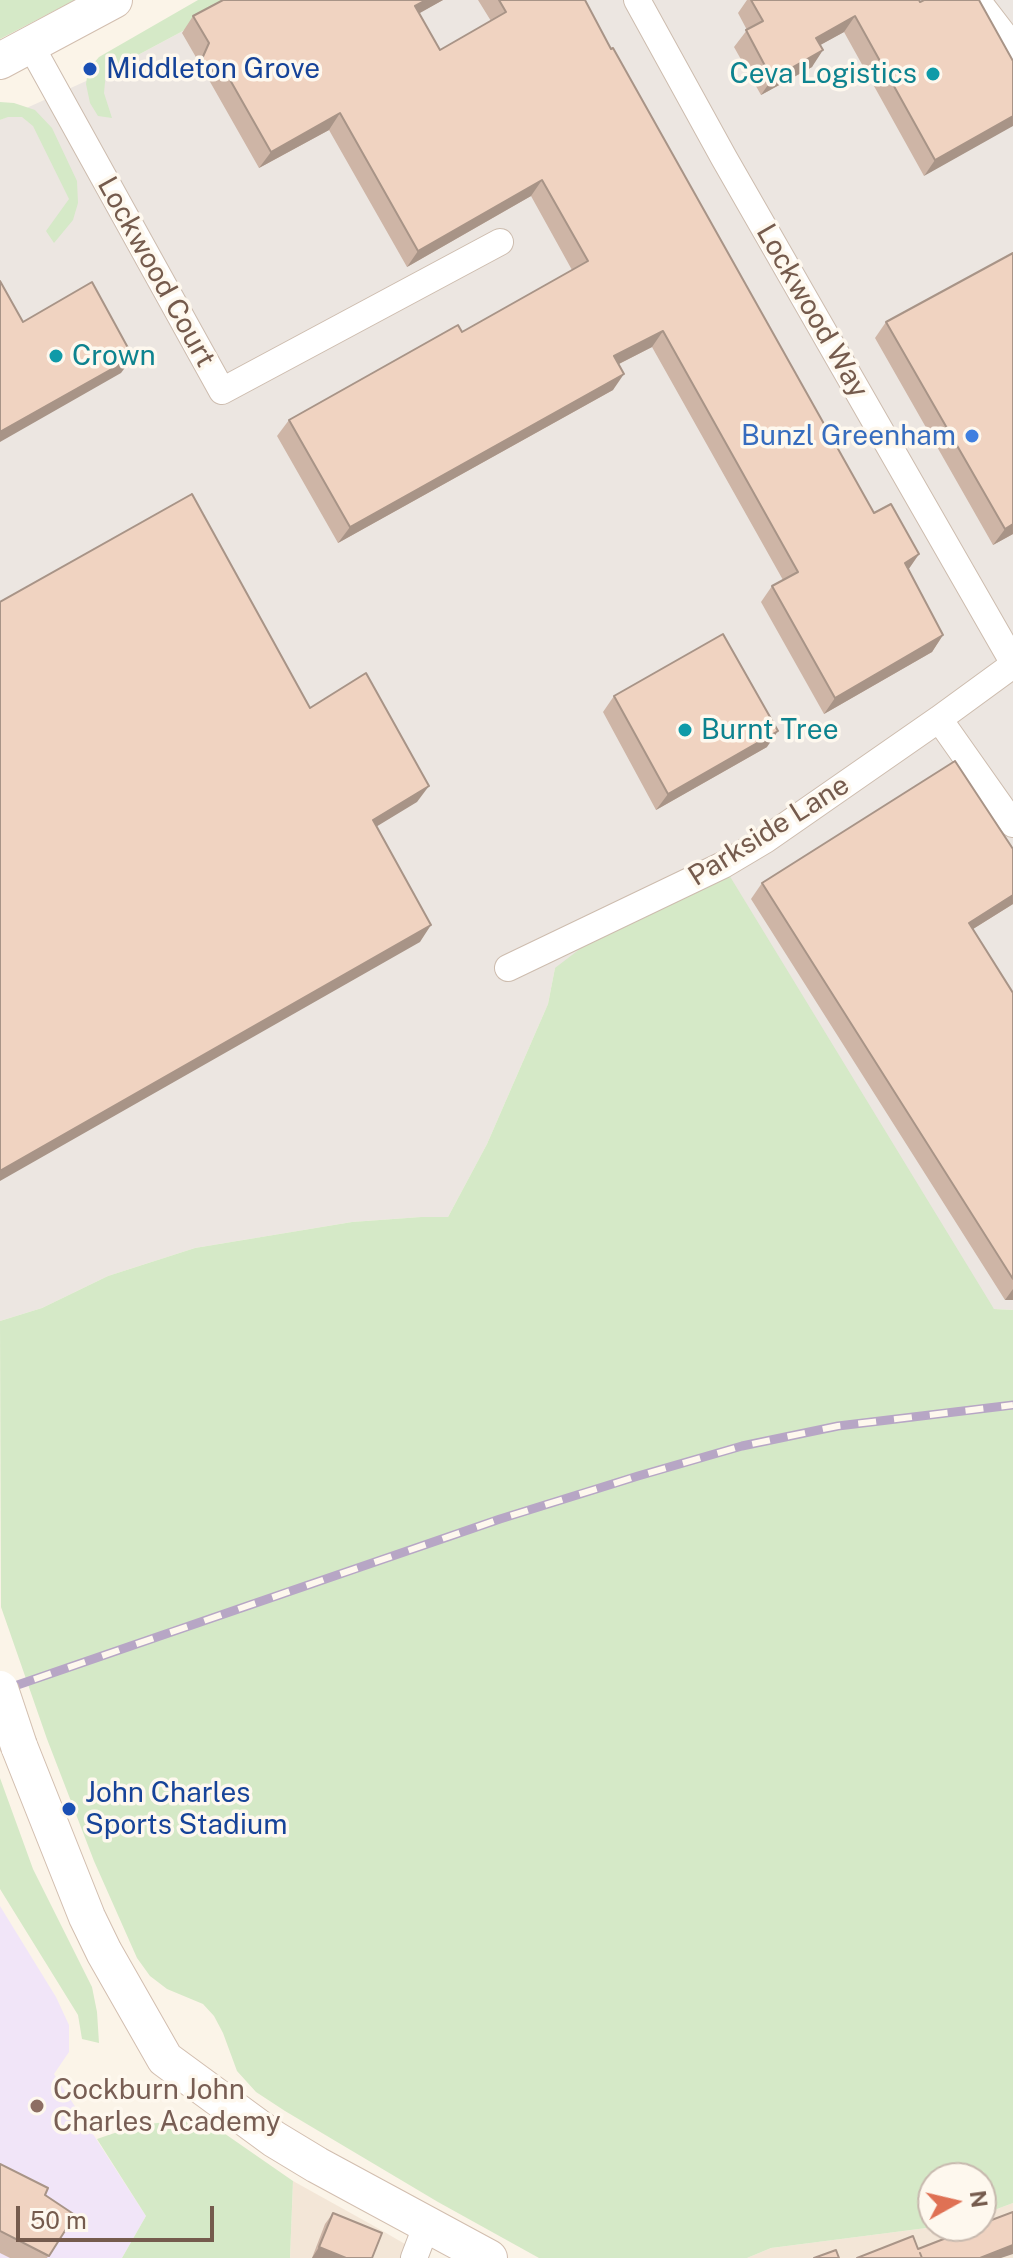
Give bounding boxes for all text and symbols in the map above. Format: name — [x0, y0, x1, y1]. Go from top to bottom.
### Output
place label: Middleton Grove — [106, 52, 320, 86]
place label: Ceva Logistics — [729, 57, 917, 91]
marker: Middleton Grove — [81, 60, 99, 78]
marker: Ceva Logistics — [924, 65, 942, 83]
street label: Lockwood Court — [90, 171, 222, 373]
street label: Lockwood Way — [749, 218, 875, 404]
place label: Crown — [72, 339, 156, 373]
marker: Crown — [47, 347, 65, 365]
place label: Bunzl Greenham — [741, 419, 956, 453]
marker: Bunzl Greenham — [963, 427, 981, 445]
place label: Burnt Tree — [701, 713, 839, 747]
marker: Burnt Tree — [676, 721, 694, 739]
street label: Parkside Lane — [682, 768, 856, 894]
place label: John Charles Sports Stadium — [85, 1776, 288, 1842]
marker: John Charles Sports Stadium — [60, 1800, 78, 1818]
place label: Cockburn John Charles Academy — [53, 2073, 281, 2139]
marker: Cockburn John Charles Academy — [28, 2097, 46, 2115]
north arrow — [917, 2162, 997, 2242]
text: N — [965, 2189, 993, 2209]
scale bar — [20, 2190, 218, 2240]
text: 50 m — [30, 2206, 87, 2234]

